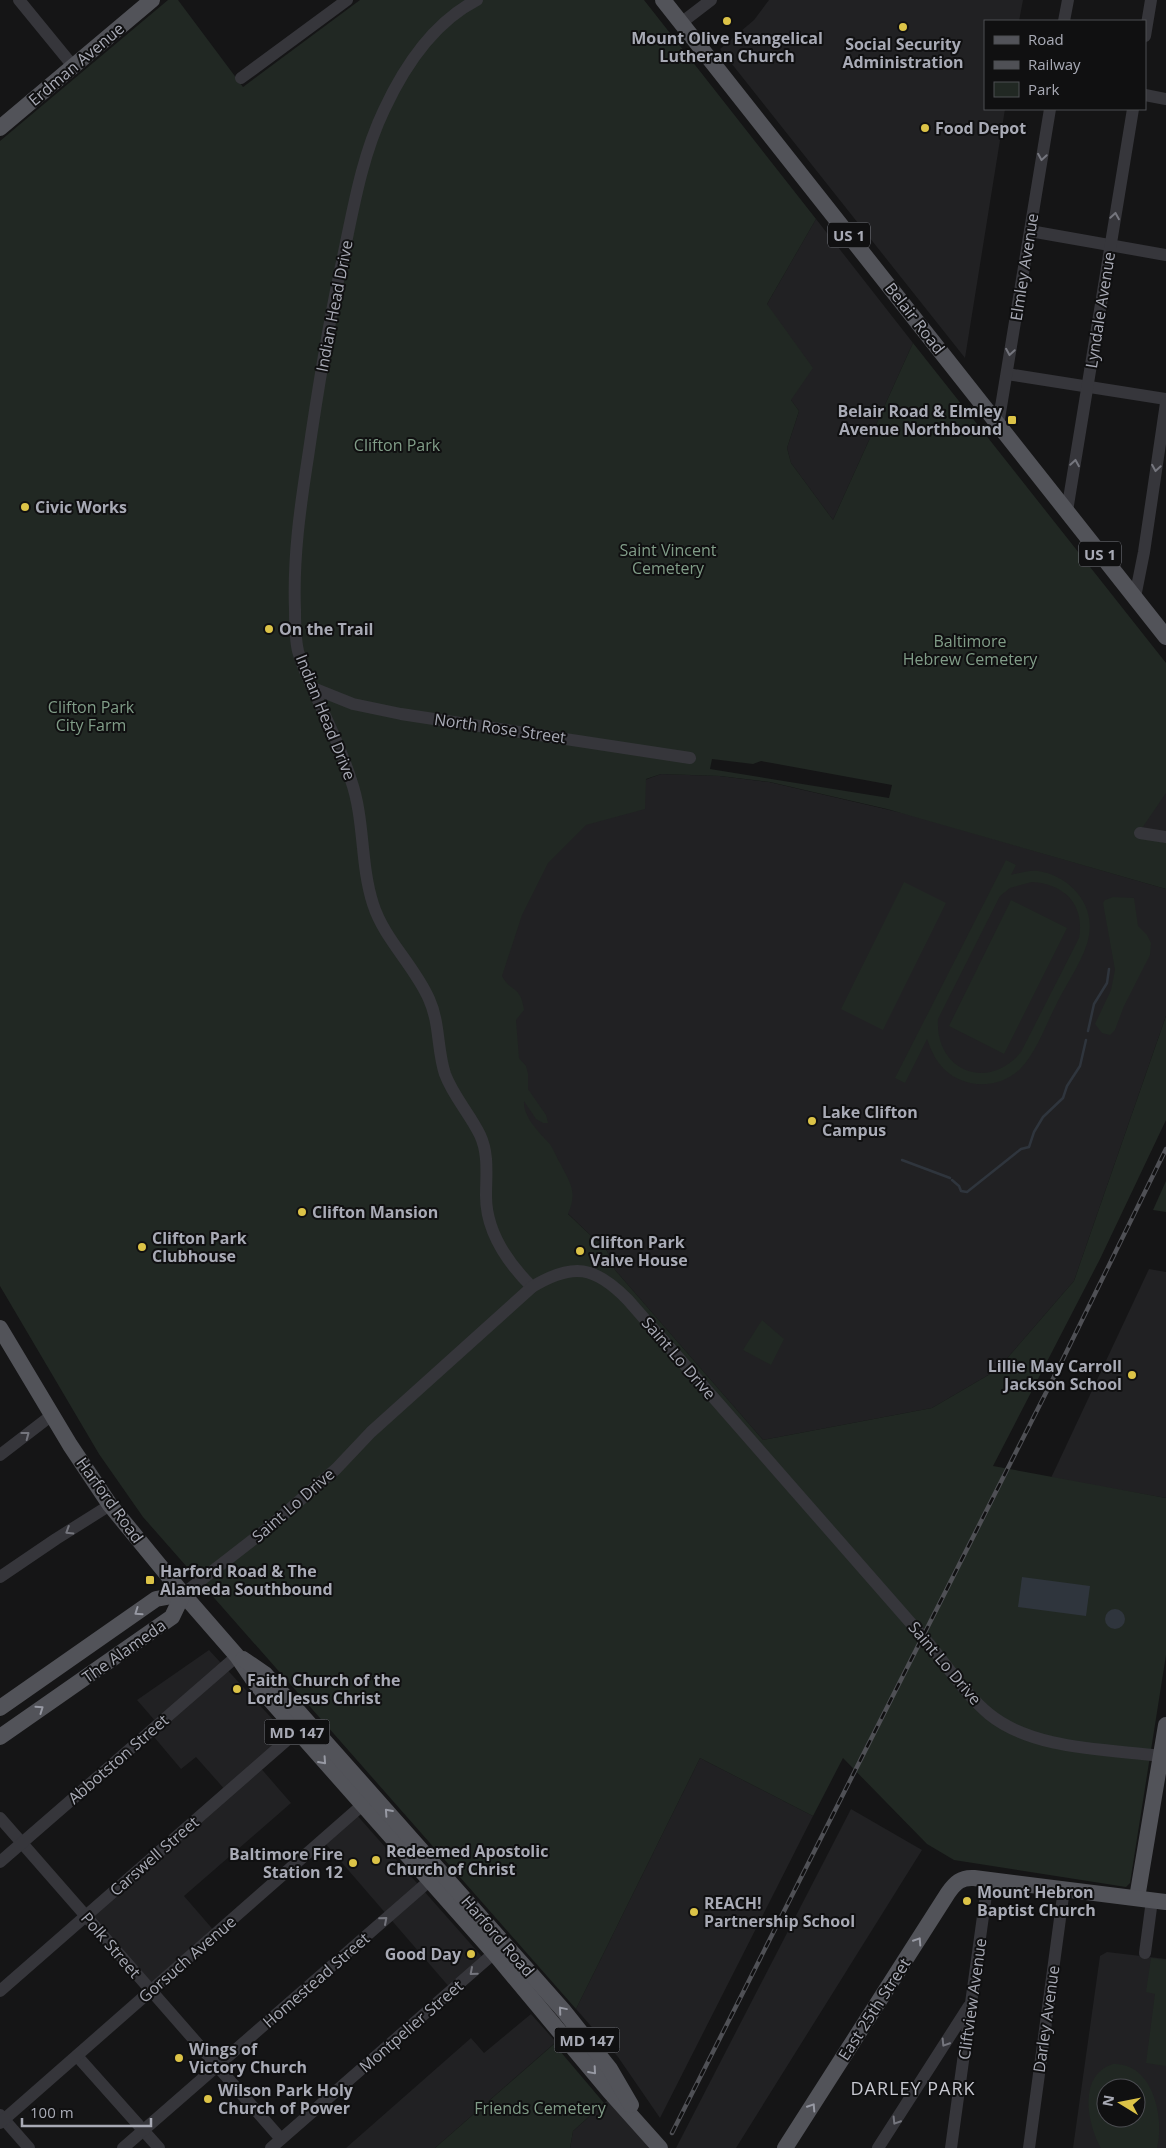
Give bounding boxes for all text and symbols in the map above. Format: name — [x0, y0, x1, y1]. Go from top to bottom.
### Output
marker: Mount Olive Evangelical Lutheran Church — [721, 15, 733, 27]
street label: Erdman Avenue — [24, 17, 129, 111]
legend — [984, 20, 1146, 110]
marker: Social Security Administration — [897, 21, 909, 33]
place label: Mount Olive Evangelical Lutheran Church — [631, 27, 823, 67]
text: Road — [1028, 29, 1064, 49]
place label: Social Security Administration — [842, 33, 964, 73]
text: Railway — [1028, 54, 1081, 74]
text: Park — [1028, 79, 1059, 99]
place label: Food Depot — [935, 117, 1026, 139]
marker: Food Depot — [919, 122, 931, 134]
one-way arrow — [1038, 152, 1048, 161]
street label: Elmley Avenue — [1005, 212, 1043, 322]
one-way arrow — [1110, 212, 1120, 221]
road number: US 1 — [828, 222, 870, 248]
street label: Indian Head Drive — [310, 238, 358, 374]
street label: Lyndale Avenue — [1080, 250, 1120, 370]
street label: Belair Road — [880, 278, 950, 358]
one-way arrow — [1006, 347, 1016, 356]
place label: Belair Road & Elmley Avenue Northbound — [837, 400, 1003, 440]
marker: Belair Road & Elmley Avenue Northbound — [1006, 414, 1018, 426]
park label: Clifton Park — [354, 434, 441, 456]
one-way arrow — [1069, 459, 1080, 467]
one-way arrow — [1151, 464, 1161, 473]
place label: Civic Works — [35, 496, 127, 518]
marker: Civic Works — [19, 501, 31, 513]
park label: Saint Vincent Cemetery — [620, 539, 717, 579]
road number: US 1 — [1079, 542, 1121, 566]
place label: On the Trail — [279, 618, 373, 640]
marker: On the Trail — [263, 623, 275, 635]
park label: Baltimore Hebrew Cemetery — [903, 630, 1038, 670]
street label: Indian Head Drive — [291, 651, 361, 783]
park label: Clifton Park City Farm — [48, 696, 135, 736]
street label: North Rose Street — [433, 708, 568, 748]
place label: Lake Clifton Campus — [822, 1101, 918, 1141]
marker: Lake Clifton Campus — [806, 1115, 818, 1127]
place label: Clifton Mansion — [312, 1201, 438, 1223]
marker: Clifton Mansion — [296, 1206, 308, 1218]
place label: Clifton Park Clubhouse — [152, 1227, 247, 1267]
place label: Clifton Park Valve House — [590, 1231, 688, 1271]
marker: Clifton Park Clubhouse — [136, 1241, 148, 1253]
marker: Clifton Park Valve House — [574, 1245, 586, 1257]
street label: Saint Lo Drive — [637, 1312, 721, 1404]
place label: Lillie May Carroll Jackson School — [988, 1355, 1122, 1395]
marker: Lillie May Carroll Jackson School — [1126, 1369, 1138, 1381]
one-way arrow — [20, 1432, 30, 1441]
street label: Harford Road — [71, 1453, 149, 1547]
street label: Saint Lo Drive — [247, 1463, 339, 1547]
one-way arrow — [65, 1524, 74, 1534]
place label: Harford Road & The Alameda Southbound — [160, 1560, 333, 1600]
marker: Harford Road & The Alameda Southbound — [144, 1574, 156, 1586]
one-way arrow — [134, 1606, 144, 1615]
street label: The Alameda — [78, 1614, 170, 1688]
street label: Saint Lo Drive — [904, 1617, 986, 1709]
place label: Faith Church of the Lord Jesus Christ — [247, 1669, 401, 1709]
marker: Faith Church of the Lord Jesus Christ — [231, 1683, 243, 1695]
one-way arrow — [34, 1706, 44, 1715]
street label: Abbotston Street — [63, 1709, 173, 1809]
road number: MD 147 — [264, 1720, 330, 1744]
one-way arrow — [317, 1755, 326, 1764]
one-way arrow — [385, 1808, 394, 1817]
street label: Carswell Street — [105, 1811, 203, 1901]
place label: Redeemed Apostolic Church of Christ — [386, 1840, 548, 1880]
place label: Baltimore Fire Station 12 — [229, 1843, 343, 1883]
marker: Redeemed Apostolic Church of Christ — [370, 1854, 382, 1866]
marker: Baltimore Fire Station 12 — [347, 1857, 359, 1869]
place label: Mount Hebron Baptist Church — [977, 1881, 1096, 1921]
street label: Harford Road — [457, 1891, 539, 1981]
place label: REACH! Partnership School — [704, 1892, 855, 1932]
marker: Mount Hebron Baptist Church — [961, 1895, 973, 1907]
marker: REACH! Partnership School — [688, 1906, 700, 1918]
street label: Polk Street — [76, 1907, 146, 1983]
street label: Gorsuch Avenue — [134, 1910, 240, 2008]
one-way arrow — [378, 1917, 387, 1926]
street label: Homestead Street — [258, 1927, 374, 2033]
one-way arrow — [912, 1937, 921, 1946]
street label: Cliftview Avenue — [953, 1937, 991, 2061]
place label: Good Day — [385, 1943, 462, 1965]
marker: Good Day — [465, 1948, 477, 1960]
street label: East 25th Street — [833, 1953, 915, 2064]
street label: Darley Avenue — [1028, 1964, 1064, 2074]
one-way arrow — [469, 1966, 478, 1975]
street label: Montpelier Street — [354, 1975, 468, 2077]
one-way arrow — [560, 2007, 568, 2016]
road number: MD 147 — [554, 2028, 620, 2052]
place label: Wings of Victory Church — [189, 2038, 307, 2078]
one-way arrow — [942, 2038, 952, 2047]
marker: Wings of Victory Church — [173, 2052, 185, 2064]
one-way arrow — [587, 2066, 596, 2075]
district label: DARLEY PARK — [850, 2076, 976, 2100]
north arrow — [1096, 2078, 1146, 2128]
place label: Wilson Park Holy Church of Power — [218, 2079, 354, 2119]
marker: Wilson Park Holy Church of Power — [202, 2093, 214, 2105]
text: N — [1097, 2093, 1118, 2108]
scale bar — [22, 2096, 151, 2128]
park label: Friends Cemetery — [474, 2097, 607, 2119]
text: 100 m — [30, 2102, 74, 2122]
one-way arrow — [805, 2103, 815, 2112]
one-way arrow — [892, 2115, 902, 2124]

